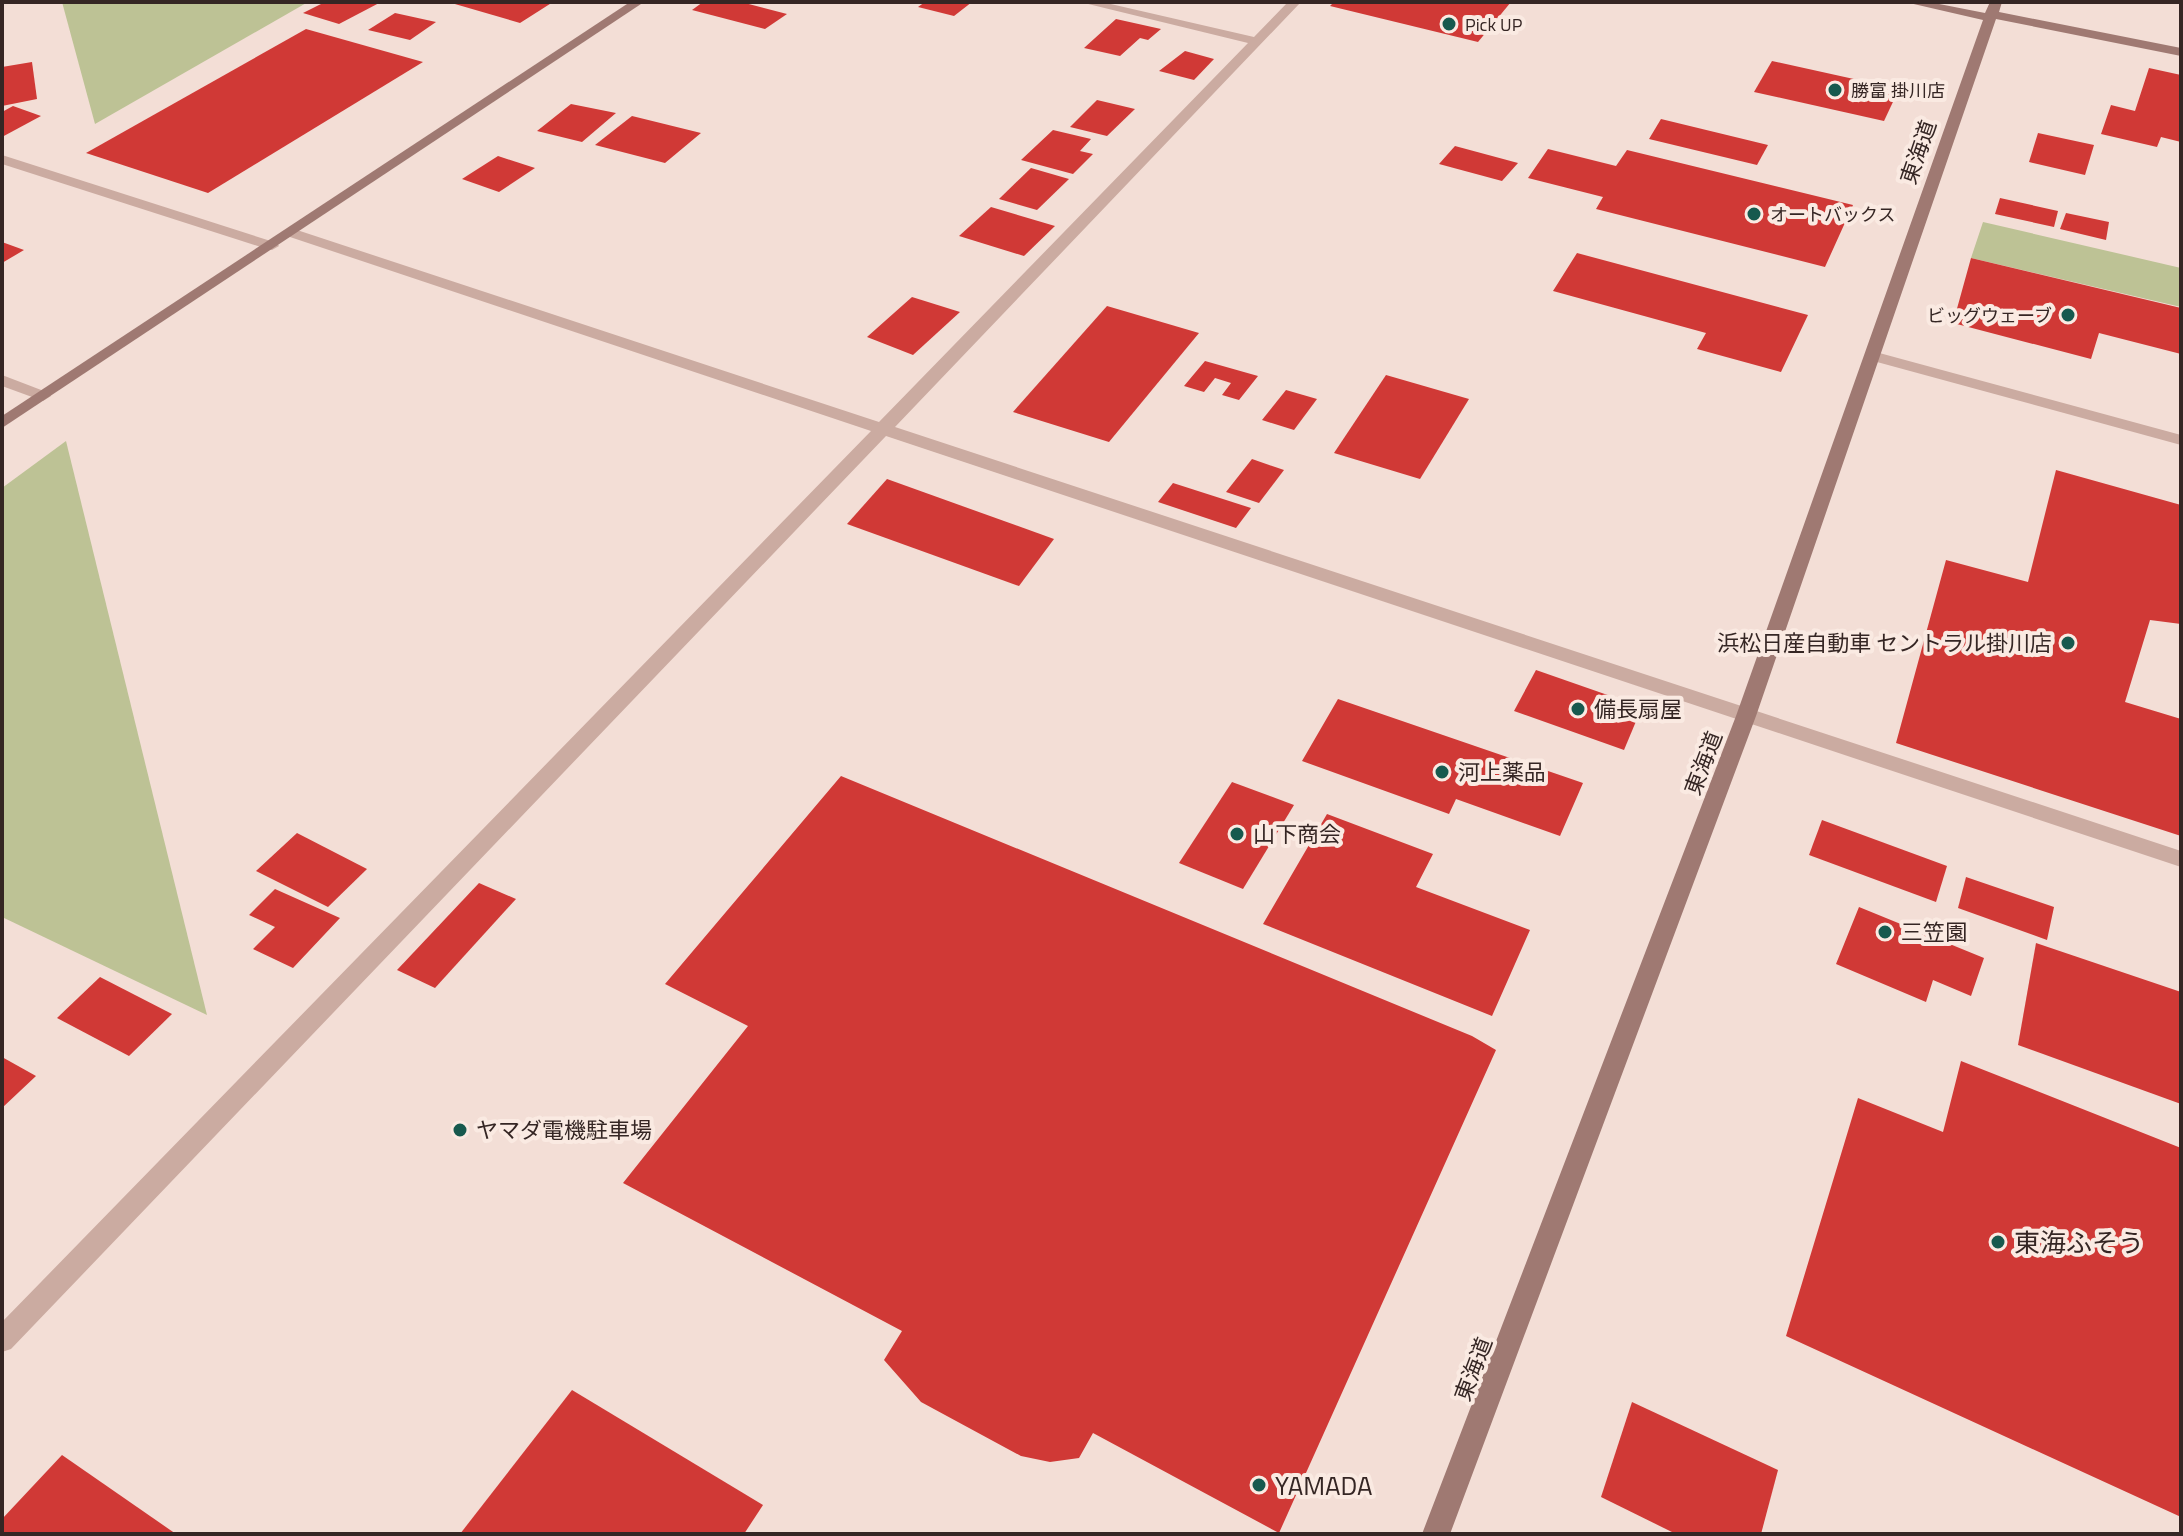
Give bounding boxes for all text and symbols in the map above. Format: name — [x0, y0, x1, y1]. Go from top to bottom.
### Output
place label: Pick UP — [1465, 11, 1523, 38]
marker: Pick UP — [1440, 15, 1458, 33]
place label: 勝富 掛川店 — [1851, 77, 1945, 104]
marker: 勝富 掛川店 — [1826, 81, 1844, 99]
street label: 東海道 — [1891, 115, 1945, 189]
place label: オートバックス — [1770, 201, 1895, 228]
marker: オートバックス — [1745, 205, 1763, 223]
place label: ビッグウェーブ — [1927, 302, 2052, 329]
marker: ビッグウェーブ — [2059, 306, 2077, 324]
place label: 浜松日産自動車 セントラル掛川店 — [1717, 626, 2052, 660]
marker: 浜松日産自動車 セントラル掛川店 — [2059, 634, 2077, 652]
place label: 備長扇屋 — [1594, 692, 1682, 726]
marker: 備長扇屋 — [1569, 700, 1587, 718]
street label: 東海道 — [1675, 726, 1731, 800]
place label: 河上薬品 — [1458, 755, 1546, 789]
marker: 河上薬品 — [1433, 763, 1451, 781]
place label: 山下商会 — [1253, 817, 1341, 851]
marker: 山下商会 — [1228, 825, 1246, 843]
place label: 三笠園 — [1901, 915, 1967, 949]
marker: 三笠園 — [1876, 923, 1894, 941]
place label: ヤマダ電機駐車場 — [476, 1113, 652, 1147]
marker: ヤマダ電機駐車場 — [451, 1121, 469, 1139]
place label: 東海ふそう — [2014, 1223, 2144, 1262]
marker: 東海ふそう — [1989, 1233, 2007, 1251]
street label: 東海道 — [1445, 1332, 1501, 1406]
place label: YAMADA — [1275, 1466, 1372, 1505]
marker: YAMADA — [1250, 1476, 1268, 1494]

